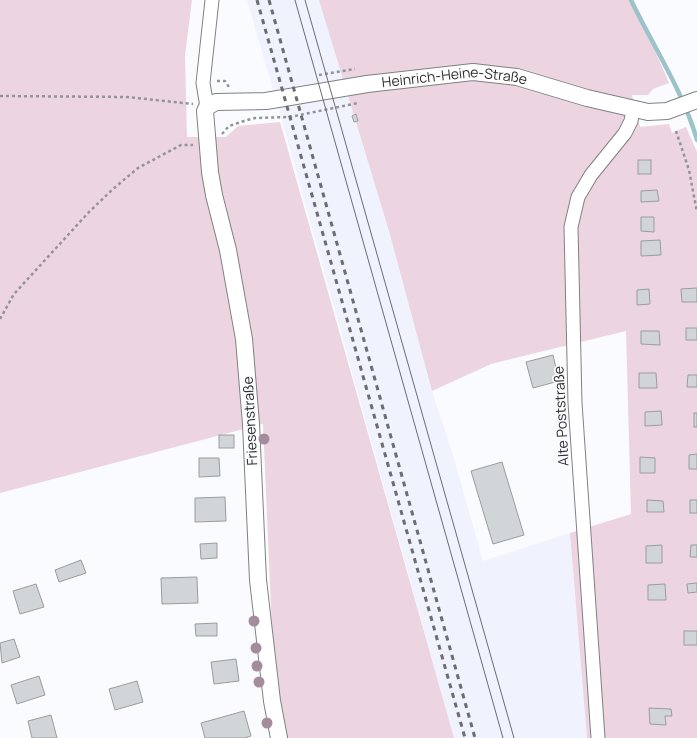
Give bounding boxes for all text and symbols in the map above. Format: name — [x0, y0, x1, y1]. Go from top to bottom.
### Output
street label: Heinrich-Heine-Straße — [381, 62, 530, 91]
street label: Alte Poststraße — [548, 366, 573, 467]
street label: Friesenstraße — [238, 376, 261, 466]

